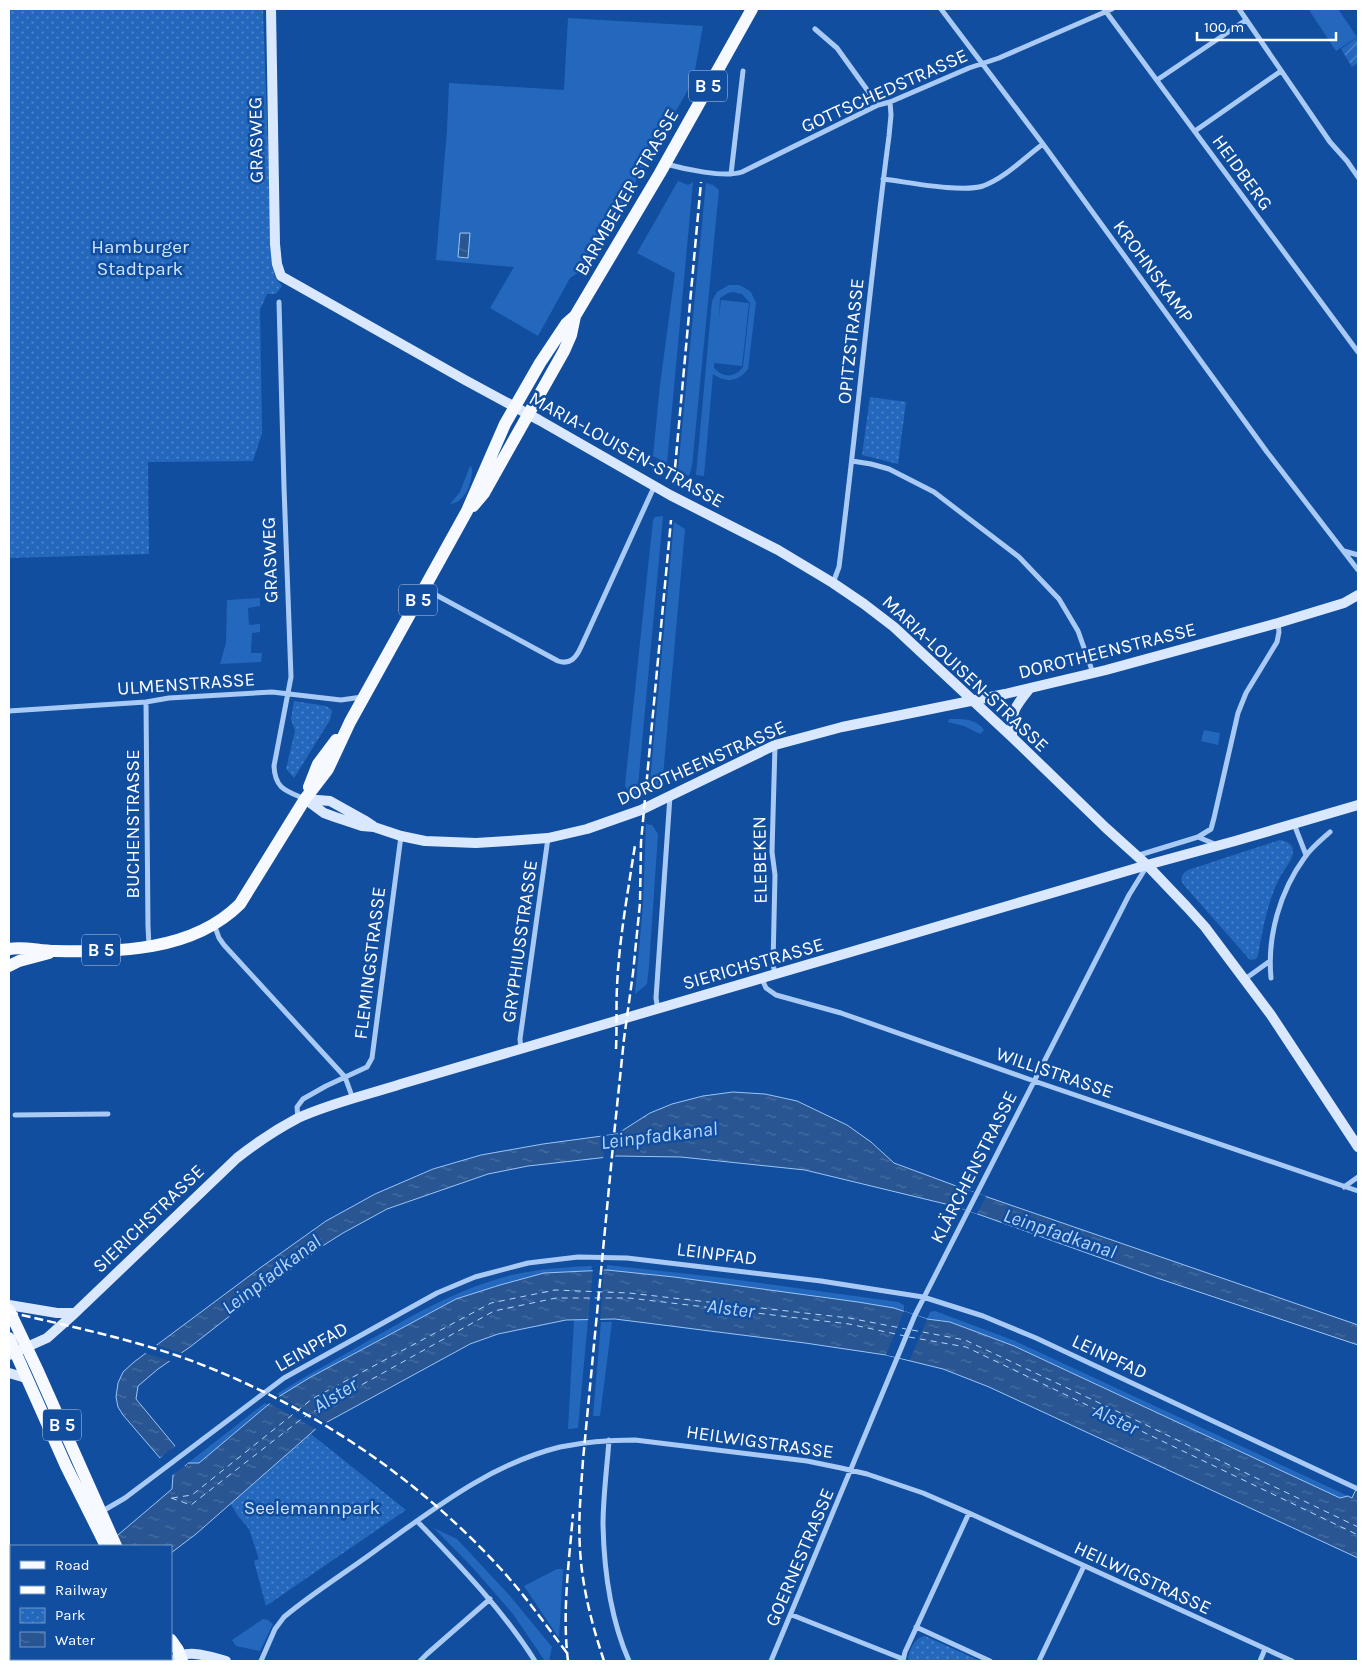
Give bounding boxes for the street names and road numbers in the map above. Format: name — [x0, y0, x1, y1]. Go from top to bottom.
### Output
street label: GOTTSCHEDSTRASSE — [798, 44, 971, 138]
road number: B 5 — [689, 70, 727, 102]
street label: GRASWEG — [244, 97, 268, 183]
street label: BARMBEKER STRASSE — [570, 105, 684, 280]
street label: HEIDBERG — [1208, 131, 1277, 214]
street label: KROHNSKAMP — [1109, 216, 1198, 327]
street label: OPITZSTRASSE — [833, 277, 869, 405]
street label: MARIA-LOUISEN-STRASSE — [525, 387, 728, 513]
street label: GRASWEG — [258, 517, 282, 603]
road number: B 5 — [399, 584, 437, 616]
street label: MARIA-LOUISEN-STRASSE — [878, 591, 1053, 757]
street label: DOROTHEENSTRASSE — [1016, 618, 1198, 684]
street label: ULMENSTRASSE — [116, 668, 256, 700]
street label: DOROTHEENSTRASSE — [614, 716, 789, 810]
street label: BUCHENSTRASSE — [122, 749, 144, 899]
street label: ELEBEKEN — [748, 816, 772, 904]
street label: GRYPHIUSSTRASSE — [498, 858, 542, 1024]
street label: FLEMINGSTRASSE — [350, 886, 390, 1041]
street label: SIERICHSTRASSE — [680, 933, 826, 995]
road number: B 5 — [82, 934, 120, 966]
street label: WILLISTRASSE — [993, 1043, 1116, 1103]
street label: KLÄRCHENSTRASSE — [926, 1088, 1022, 1247]
street label: SIERICHSTRASSE — [89, 1160, 209, 1277]
street label: LEINPFAD — [675, 1238, 758, 1270]
street label: LEINPFAD — [271, 1317, 352, 1377]
street label: LEINPFAD — [1068, 1330, 1151, 1384]
road number: B 5 — [43, 1410, 81, 1440]
street label: HEILWIGSTRASSE — [685, 1421, 835, 1463]
street label: GOERNESTRASSE — [761, 1485, 839, 1630]
street label: HEILWIGSTRASSE — [1071, 1537, 1215, 1619]

